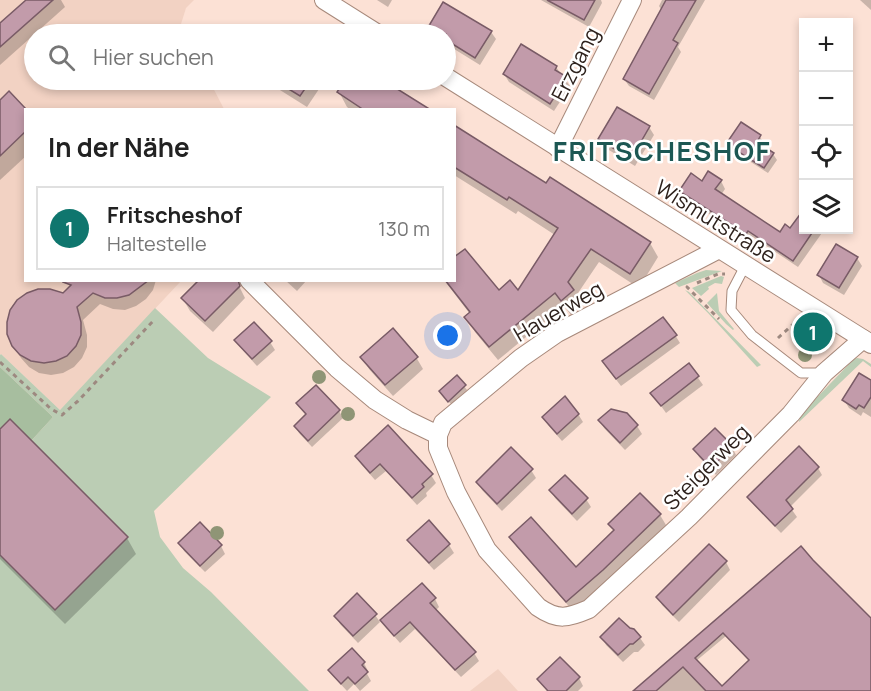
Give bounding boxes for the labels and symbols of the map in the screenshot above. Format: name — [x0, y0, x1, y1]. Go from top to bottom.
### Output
street label: Erzgang — [544, 22, 606, 106]
district label: FRITSCHESHOF — [553, 132, 771, 169]
street label: Wismutstraße — [651, 173, 781, 269]
street label: Hauerweg — [508, 274, 608, 348]
pin: 1 — [794, 310, 832, 354]
your location — [433, 321, 462, 350]
street label: Steigerweg — [657, 418, 755, 516]

